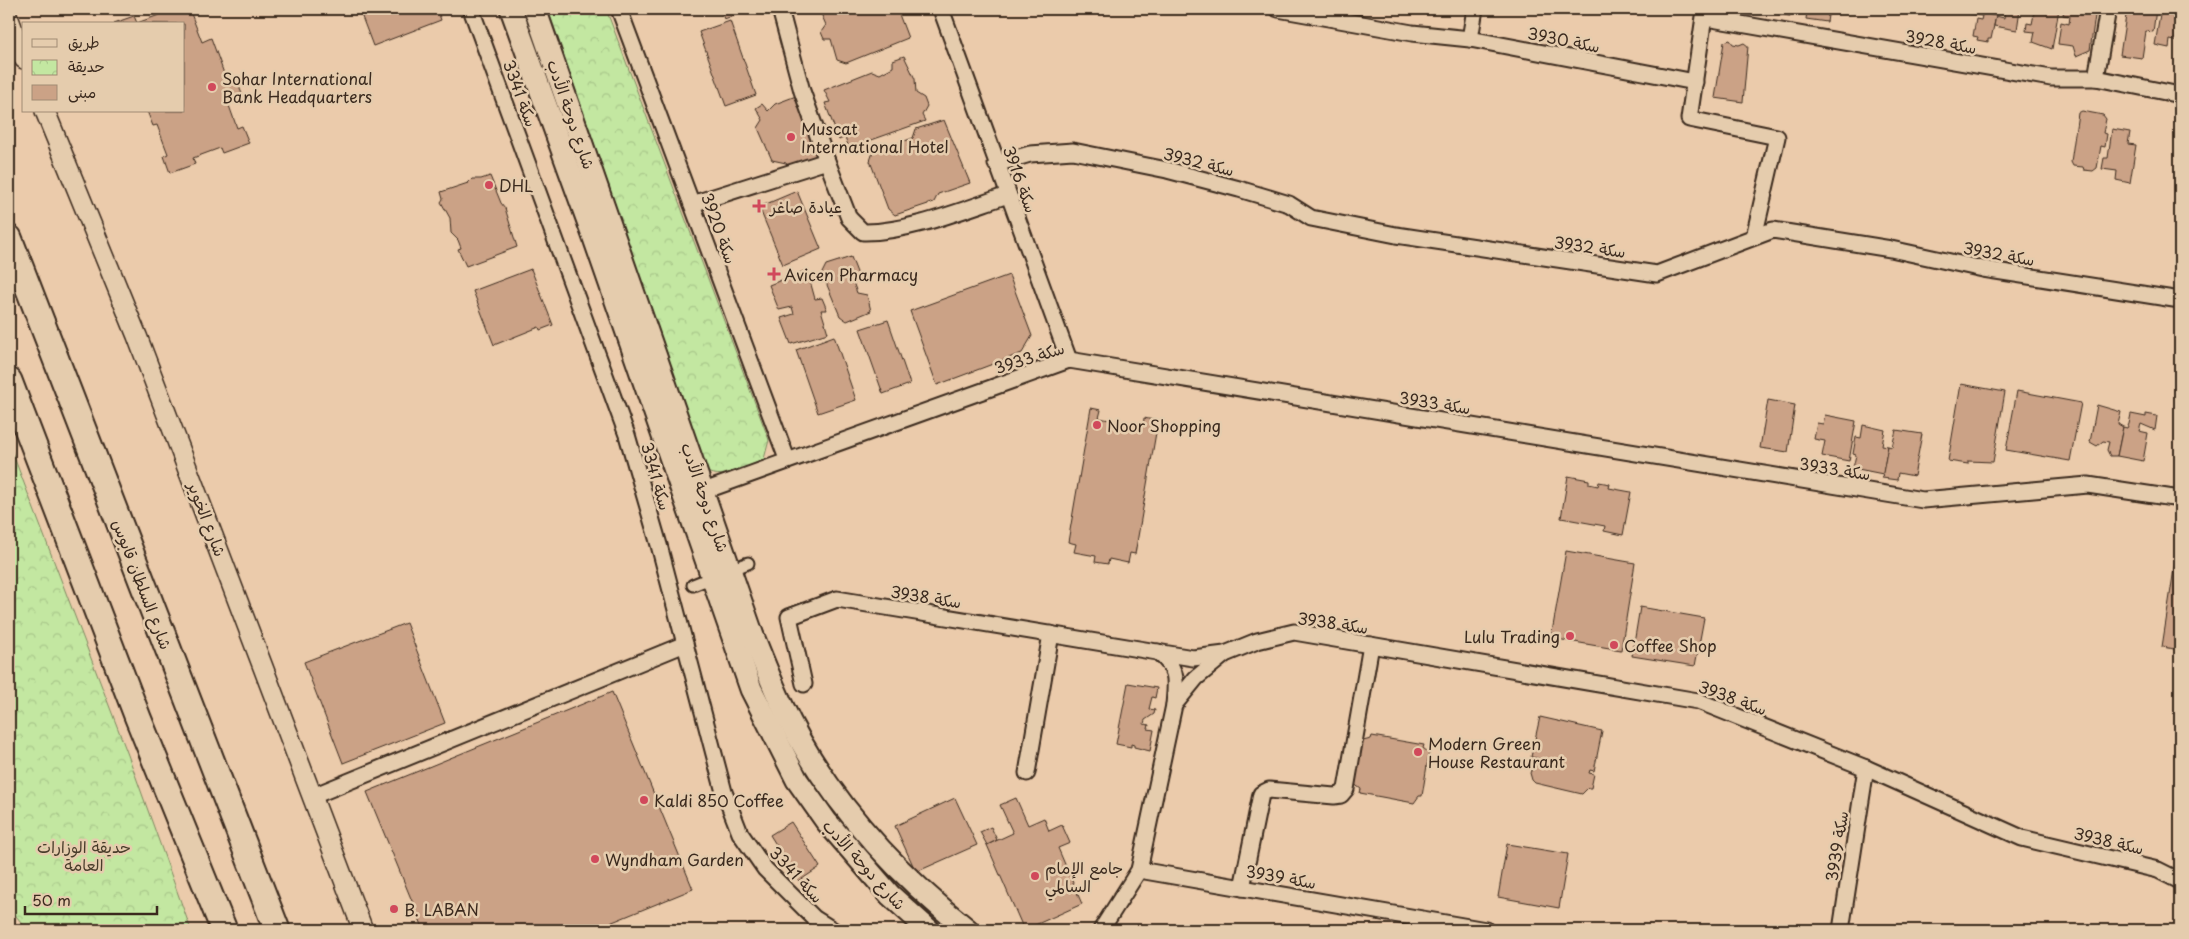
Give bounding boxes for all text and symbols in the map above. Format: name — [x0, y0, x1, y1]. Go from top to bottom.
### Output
street label: سكة 3930 — [1526, 20, 1602, 58]
legend — [22, 22, 185, 112]
street label: سكة 3928 — [1903, 23, 1979, 59]
text: طريق — [68, 30, 100, 53]
text: حديقة — [68, 54, 105, 77]
street label: سكة 3341 — [498, 56, 544, 130]
street label: شارع دوحة الأدب — [541, 56, 602, 172]
place label: Sohar International Bank Headquarters — [222, 66, 372, 108]
text: مبنى — [68, 80, 96, 103]
marker: Sohar International Bank Headquarters — [206, 81, 218, 93]
place label: Muscat International Hotel — [801, 116, 949, 158]
marker: Muscat International Hotel — [785, 131, 797, 143]
street label: سكة 3932 — [1161, 141, 1237, 181]
street label: سكة 3916 — [998, 142, 1044, 216]
place label: DHL — [499, 173, 533, 197]
marker: DHL — [483, 179, 495, 191]
street label: سكة 3920 — [696, 189, 744, 267]
place label: عيادة صاغر — [768, 194, 842, 218]
marker: عيادة صاغر — [752, 199, 766, 213]
street label: سكة 3932 — [1553, 229, 1627, 263]
street label: سكة 3932 — [1961, 235, 2037, 271]
place label: Avicen Pharmacy — [784, 262, 918, 286]
marker: Avicen Pharmacy — [768, 268, 780, 280]
street label: سكة 3933 — [991, 335, 1067, 379]
street label: سكة 3933 — [1398, 385, 1472, 419]
place label: Noor Shopping — [1107, 413, 1221, 437]
marker: Noor Shopping — [1091, 419, 1103, 431]
street label: سكة 3341 — [636, 439, 678, 513]
street label: شارع دوحة الأدب — [675, 439, 736, 555]
street label: سكة 3933 — [1798, 451, 1872, 485]
street label: شارع الخوير — [181, 477, 233, 560]
street label: شارع السلطان قابوس — [106, 515, 179, 653]
street label: سكة 3938 — [889, 579, 963, 613]
street label: سكة 3938 — [1296, 605, 1370, 639]
place label: Lulu Trading — [1464, 624, 1560, 648]
marker: Lulu Trading — [1564, 630, 1576, 642]
place label: Coffee Shop — [1624, 633, 1717, 657]
marker: Coffee Shop — [1608, 639, 1620, 651]
street label: سكة 3938 — [1695, 674, 1771, 720]
place label: Modern Green House Restaurant — [1428, 731, 1566, 773]
marker: Modern Green House Restaurant — [1412, 746, 1424, 758]
place label: Kaldi 850 Coffee — [654, 788, 784, 812]
marker: Kaldi 850 Coffee — [638, 794, 650, 806]
street label: سكة 3939 — [1819, 809, 1853, 883]
street label: شارع دوحة الأدب — [817, 813, 912, 915]
street label: سكة 3938 — [2072, 820, 2146, 860]
park label: حديقة الوزارات العامة — [37, 834, 131, 876]
street label: سكة 3341 — [764, 840, 830, 908]
place label: Wyndham Garden — [605, 847, 744, 871]
marker: Wyndham Garden — [589, 853, 601, 865]
place label: جامع الإمام السالمي — [1045, 855, 1123, 901]
street label: سكة 3939 — [1244, 858, 1318, 894]
marker: جامع الإمام السالمي — [1029, 870, 1041, 882]
scale bar — [25, 884, 158, 916]
text: 50 m — [32, 888, 71, 911]
place label: B. LABAN — [404, 897, 479, 921]
marker: B. LABAN — [388, 903, 400, 915]

